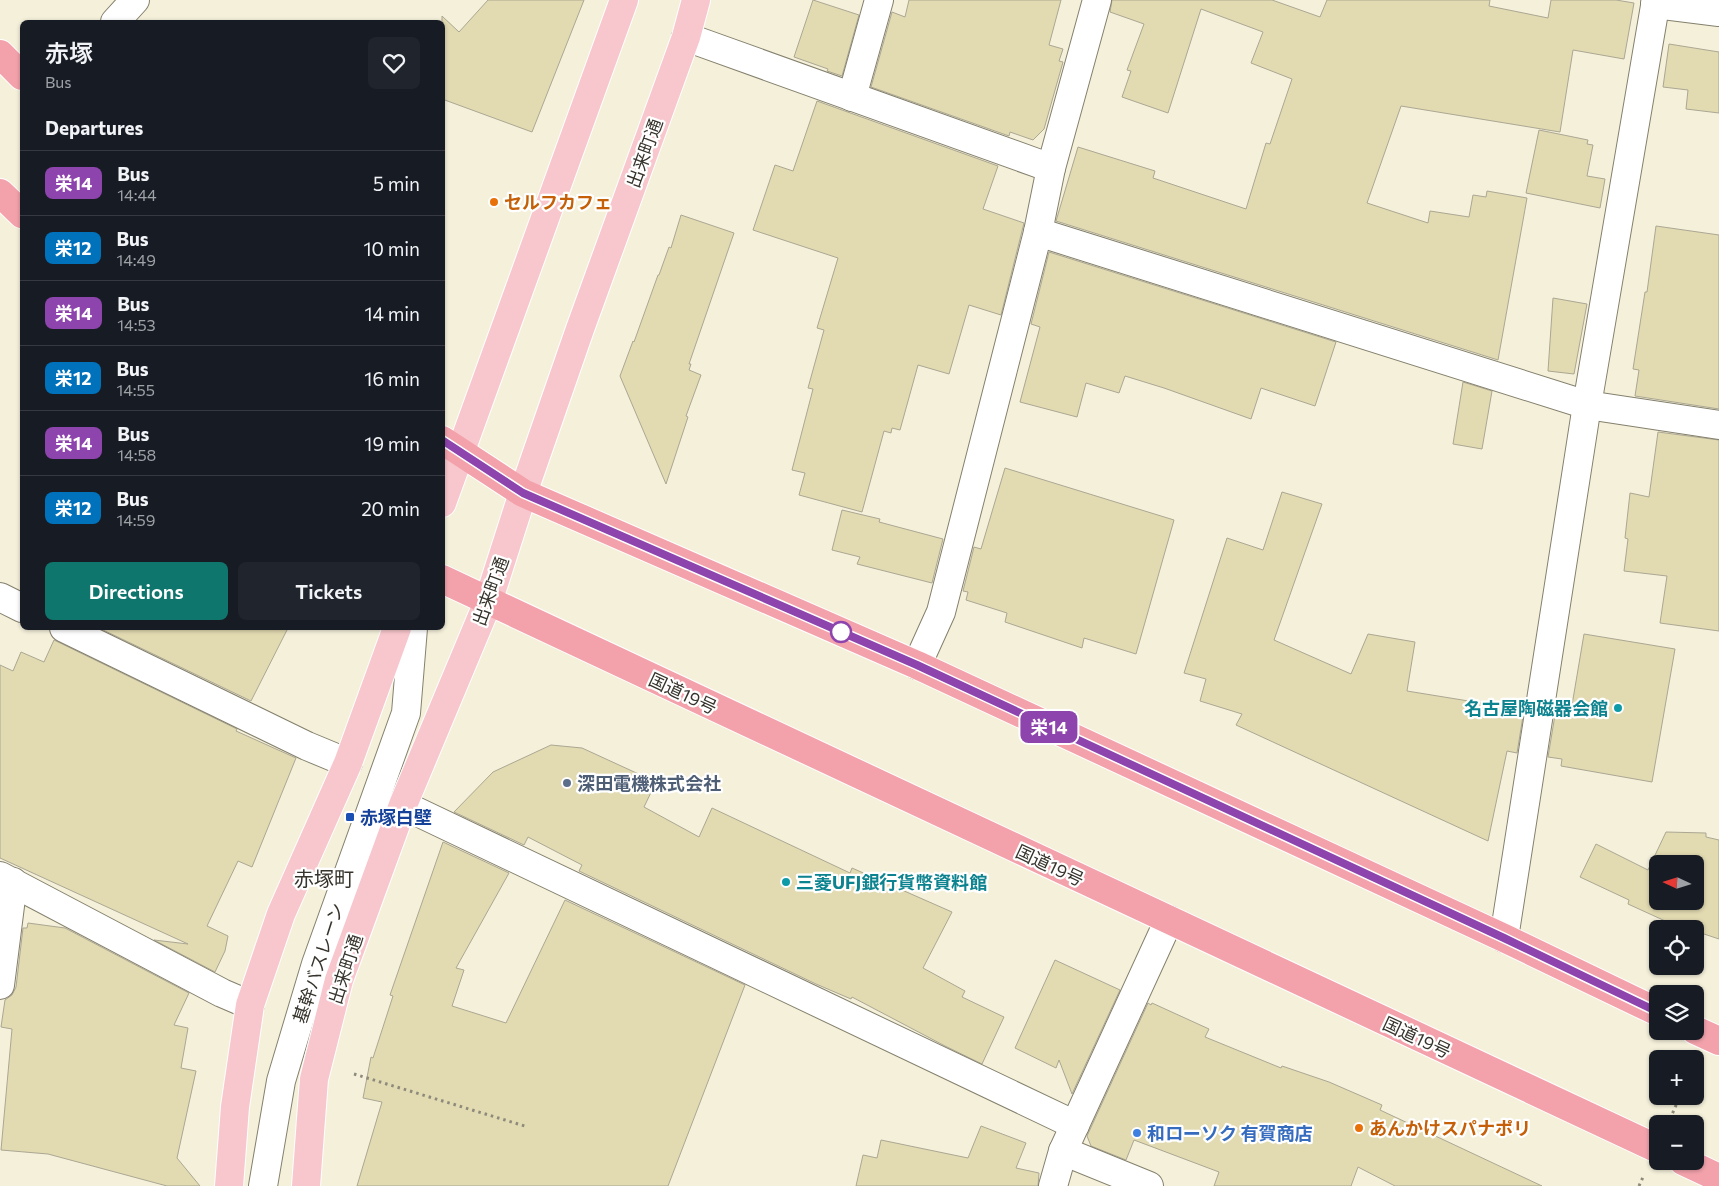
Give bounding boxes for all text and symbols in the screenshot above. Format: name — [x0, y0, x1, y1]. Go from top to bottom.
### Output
button: heart — [368, 37, 420, 89]
text: 赤塚 — [45, 38, 93, 67]
text: Bus — [45, 72, 72, 91]
street label: 出来町通 — [621, 115, 667, 191]
text: Departures — [45, 116, 143, 139]
text: Bus — [117, 162, 149, 185]
text: 栄14 — [55, 172, 92, 194]
text: 5 min — [373, 172, 420, 195]
text: 14:44 — [117, 185, 157, 204]
place label: セルフカフェ — [504, 191, 612, 213]
marker: セルフカフェ — [488, 196, 500, 208]
text: Bus — [116, 227, 149, 250]
text: 栄12 — [55, 237, 91, 259]
text: 10 min — [363, 237, 420, 260]
text: 14:49 — [116, 250, 156, 269]
text: Bus — [117, 292, 149, 315]
text: 栄14 — [55, 302, 92, 324]
text: 14 min — [364, 302, 420, 325]
text: 14:53 — [117, 315, 156, 334]
text: Bus — [116, 357, 149, 380]
text: 栄12 — [55, 367, 91, 389]
text: 16 min — [364, 367, 420, 390]
text: 14:55 — [116, 380, 155, 399]
text: Bus — [117, 422, 149, 445]
text: 栄14 — [55, 432, 92, 454]
text: 19 min — [364, 432, 420, 455]
text: 14:58 — [117, 445, 156, 464]
text: Bus — [116, 487, 149, 510]
text: 栄12 — [55, 497, 91, 519]
text: 20 min — [361, 497, 420, 520]
text: 14:59 — [116, 510, 156, 529]
street label: 出来町通 — [467, 553, 513, 629]
button: Directions — [45, 562, 228, 620]
button: Tickets — [238, 562, 420, 620]
unlabelled marker — [830, 621, 852, 643]
street label: 国道19号 — [645, 668, 721, 718]
place label: 名古屋陶磁器会館 — [1464, 697, 1608, 719]
marker: 名古屋陶磁器会館 — [1612, 702, 1624, 714]
line badge: 栄14 — [1020, 711, 1078, 743]
text: 栄14 — [1030, 716, 1068, 738]
place label: 深田電機株式会社 — [577, 772, 721, 794]
marker: 深田電機株式会社 — [561, 777, 573, 789]
place label: 赤塚白壁 — [360, 806, 432, 828]
marker: 赤塚白壁 — [344, 811, 356, 823]
street label: 国道19号 — [1012, 840, 1088, 890]
north arrow — [1649, 855, 1704, 910]
map controls — [1649, 855, 1704, 1170]
district label: 赤塚町 — [294, 866, 354, 890]
place label: 三菱UFJ銀行貨幣資料館 — [796, 871, 987, 893]
marker: 三菱UFJ銀行貨幣資料館 — [780, 876, 792, 888]
street label: 基幹バスレーン — [288, 900, 348, 1026]
button: locate — [1649, 920, 1704, 975]
street label: 出来町通 — [323, 931, 367, 1007]
button: layers — [1649, 985, 1704, 1040]
street label: 国道19号 — [1379, 1012, 1455, 1062]
button: + — [1649, 1050, 1704, 1105]
button: − — [1649, 1115, 1704, 1170]
place label: あんかけスパナポリ — [1369, 1117, 1531, 1139]
place label: 和ローソク 有賀商店 — [1147, 1122, 1312, 1144]
marker: あんかけスパナポリ — [1353, 1122, 1365, 1134]
marker: 和ローソク 有賀商店 — [1131, 1127, 1143, 1139]

